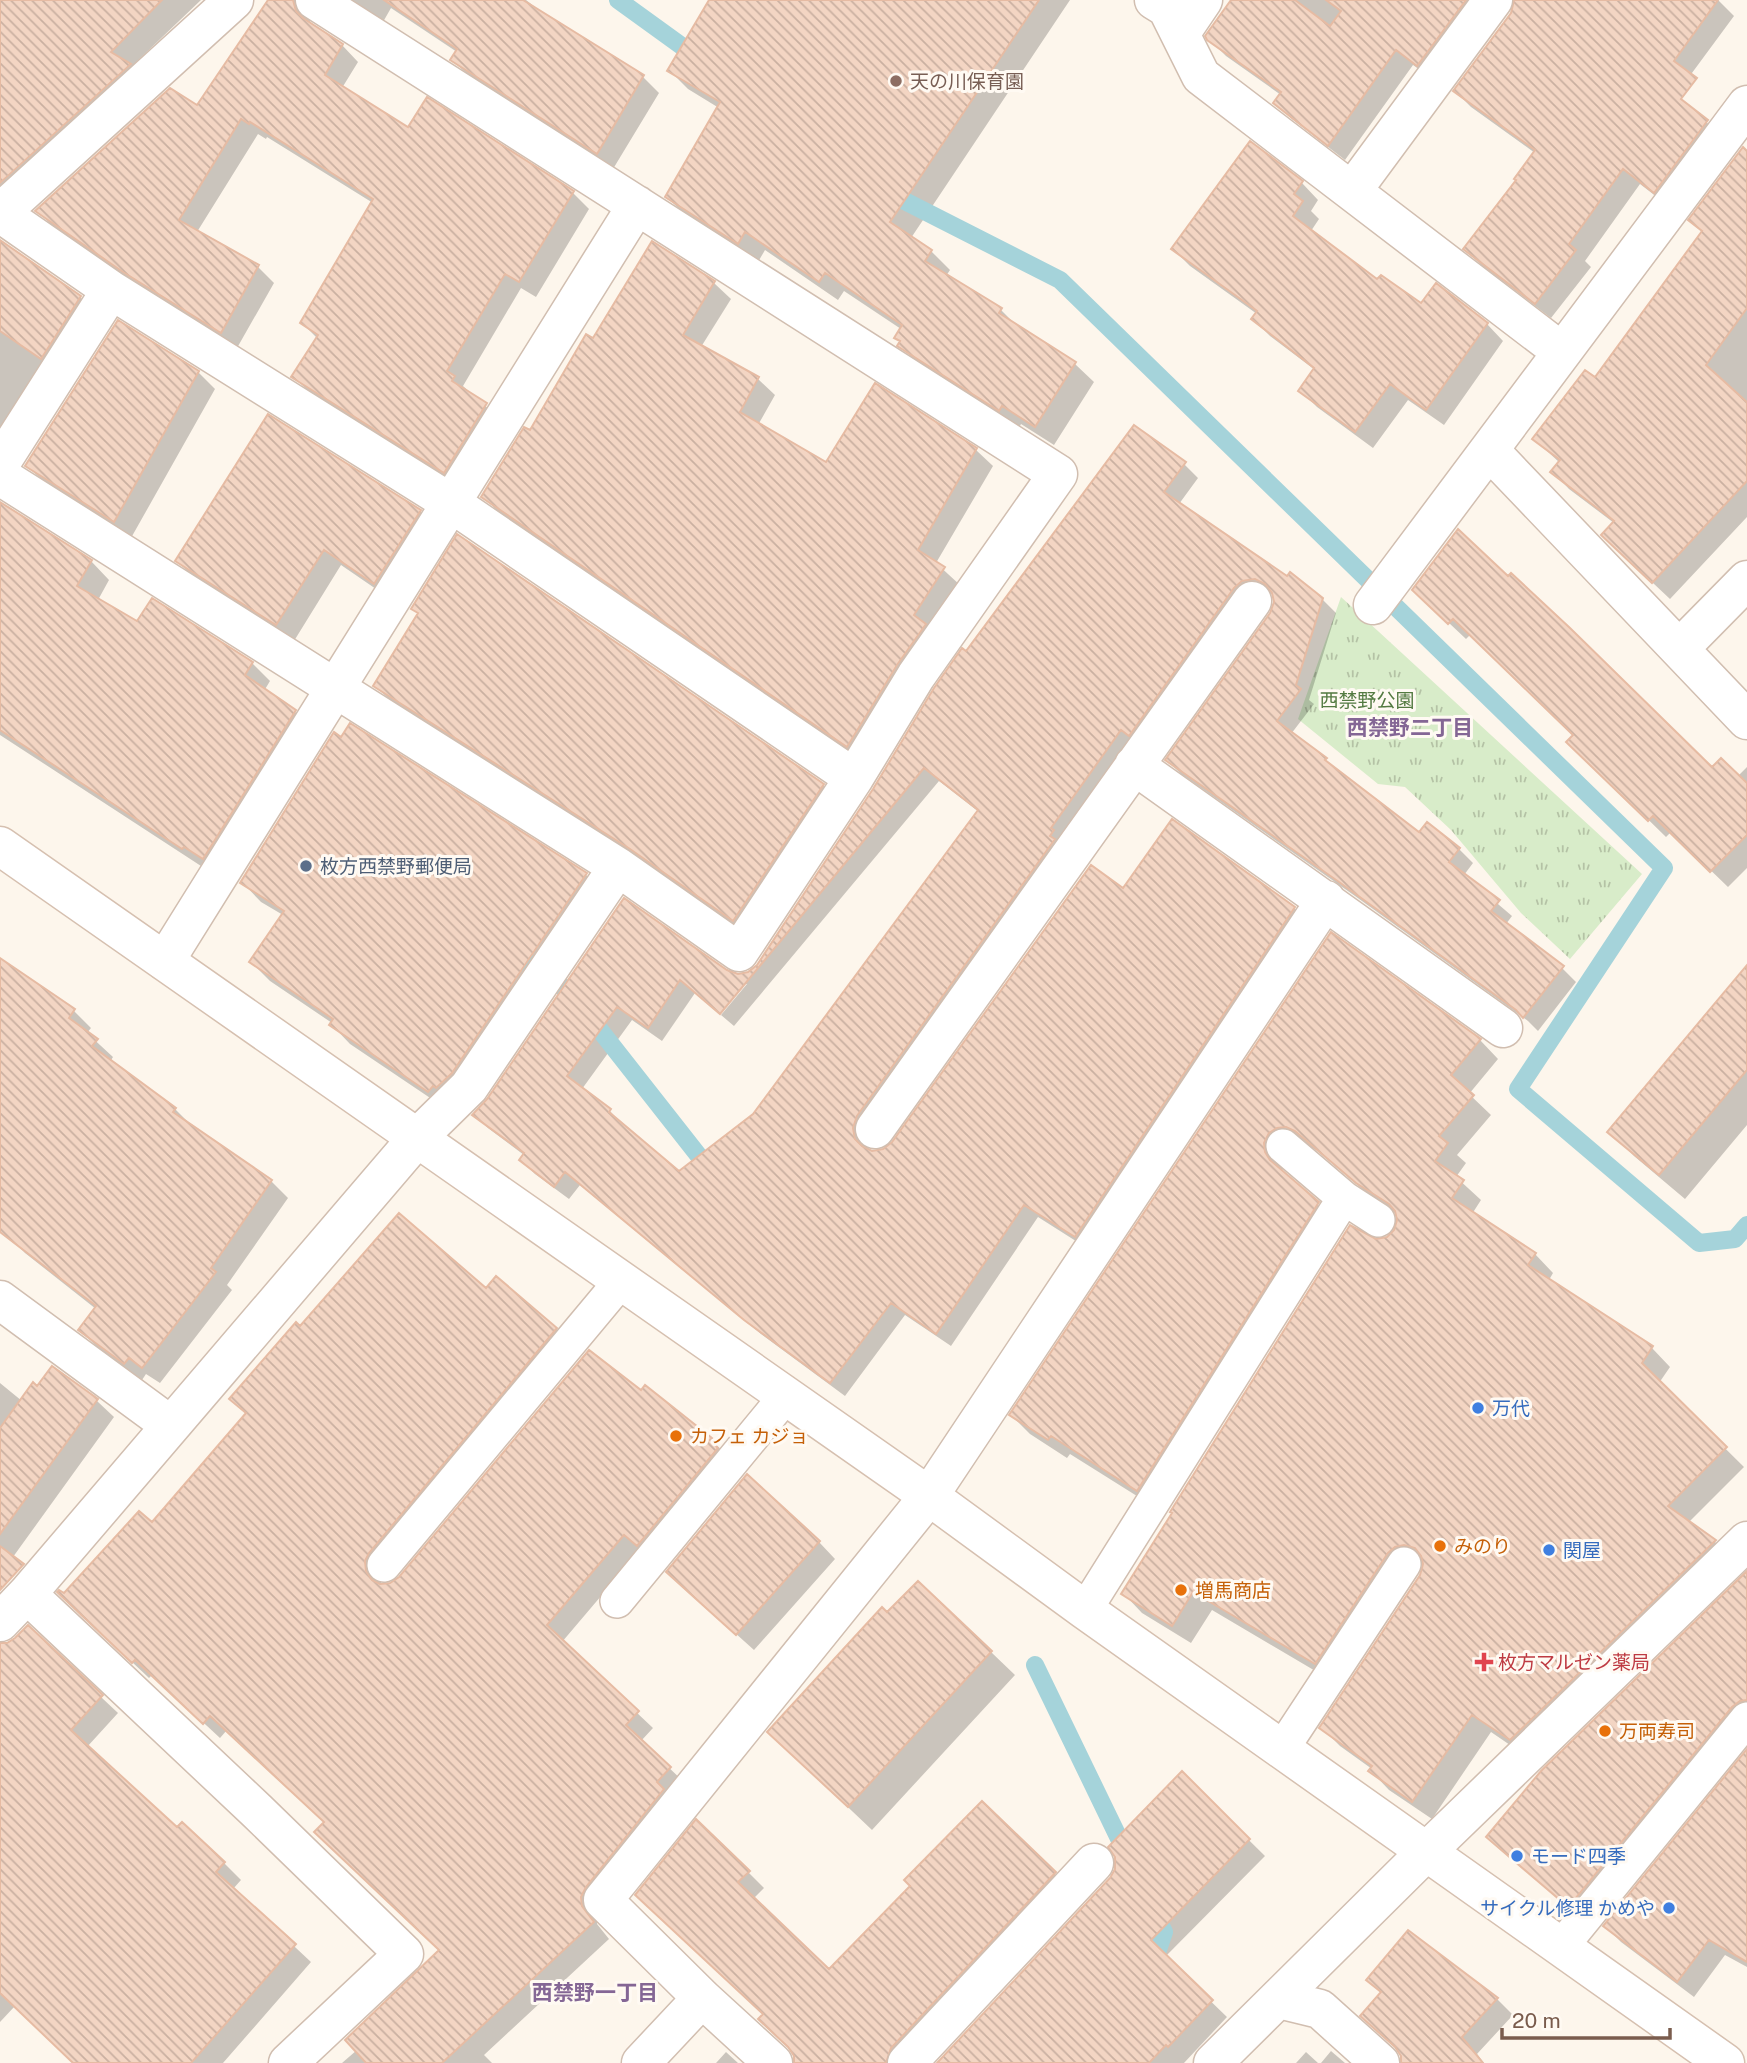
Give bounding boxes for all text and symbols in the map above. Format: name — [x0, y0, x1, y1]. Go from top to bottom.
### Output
place label: 天の川保育園 — [910, 70, 1024, 92]
marker: 天の川保育園 — [888, 73, 904, 89]
park label: 西禁野公園 — [1319, 689, 1415, 711]
district label: 西禁野二丁目 — [1347, 715, 1473, 740]
place label: 枚方西禁野郵便局 — [320, 855, 472, 877]
marker: 枚方西禁野郵便局 — [298, 858, 314, 874]
place label: 万代 — [1492, 1397, 1530, 1419]
marker: 万代 — [1470, 1400, 1486, 1416]
place label: カフェ カジョ — [690, 1425, 809, 1447]
marker: カフェ カジョ — [668, 1428, 684, 1444]
place label: みのり — [1454, 1535, 1511, 1557]
marker: みのり — [1432, 1538, 1448, 1554]
place label: 関屋 — [1563, 1539, 1601, 1561]
marker: 関屋 — [1541, 1542, 1557, 1558]
place label: 増馬商店 — [1195, 1579, 1271, 1601]
marker: 増馬商店 — [1173, 1582, 1189, 1598]
place label: 枚方マルゼン薬局 — [1498, 1651, 1650, 1673]
marker: 枚方マルゼン薬局 — [1476, 1654, 1492, 1670]
place label: 万両寿司 — [1619, 1720, 1695, 1742]
marker: 万両寿司 — [1597, 1723, 1613, 1739]
place label: モード四季 — [1531, 1845, 1626, 1867]
marker: モード四季 — [1509, 1848, 1525, 1864]
place label: サイクル修理 かめや — [1480, 1897, 1655, 1919]
marker: サイクル修理 かめや — [1661, 1900, 1677, 1916]
district label: 西禁野一丁目 — [532, 1980, 658, 2005]
scale bar — [1502, 1996, 1670, 2040]
text: 20 m — [1512, 2008, 1561, 2033]

